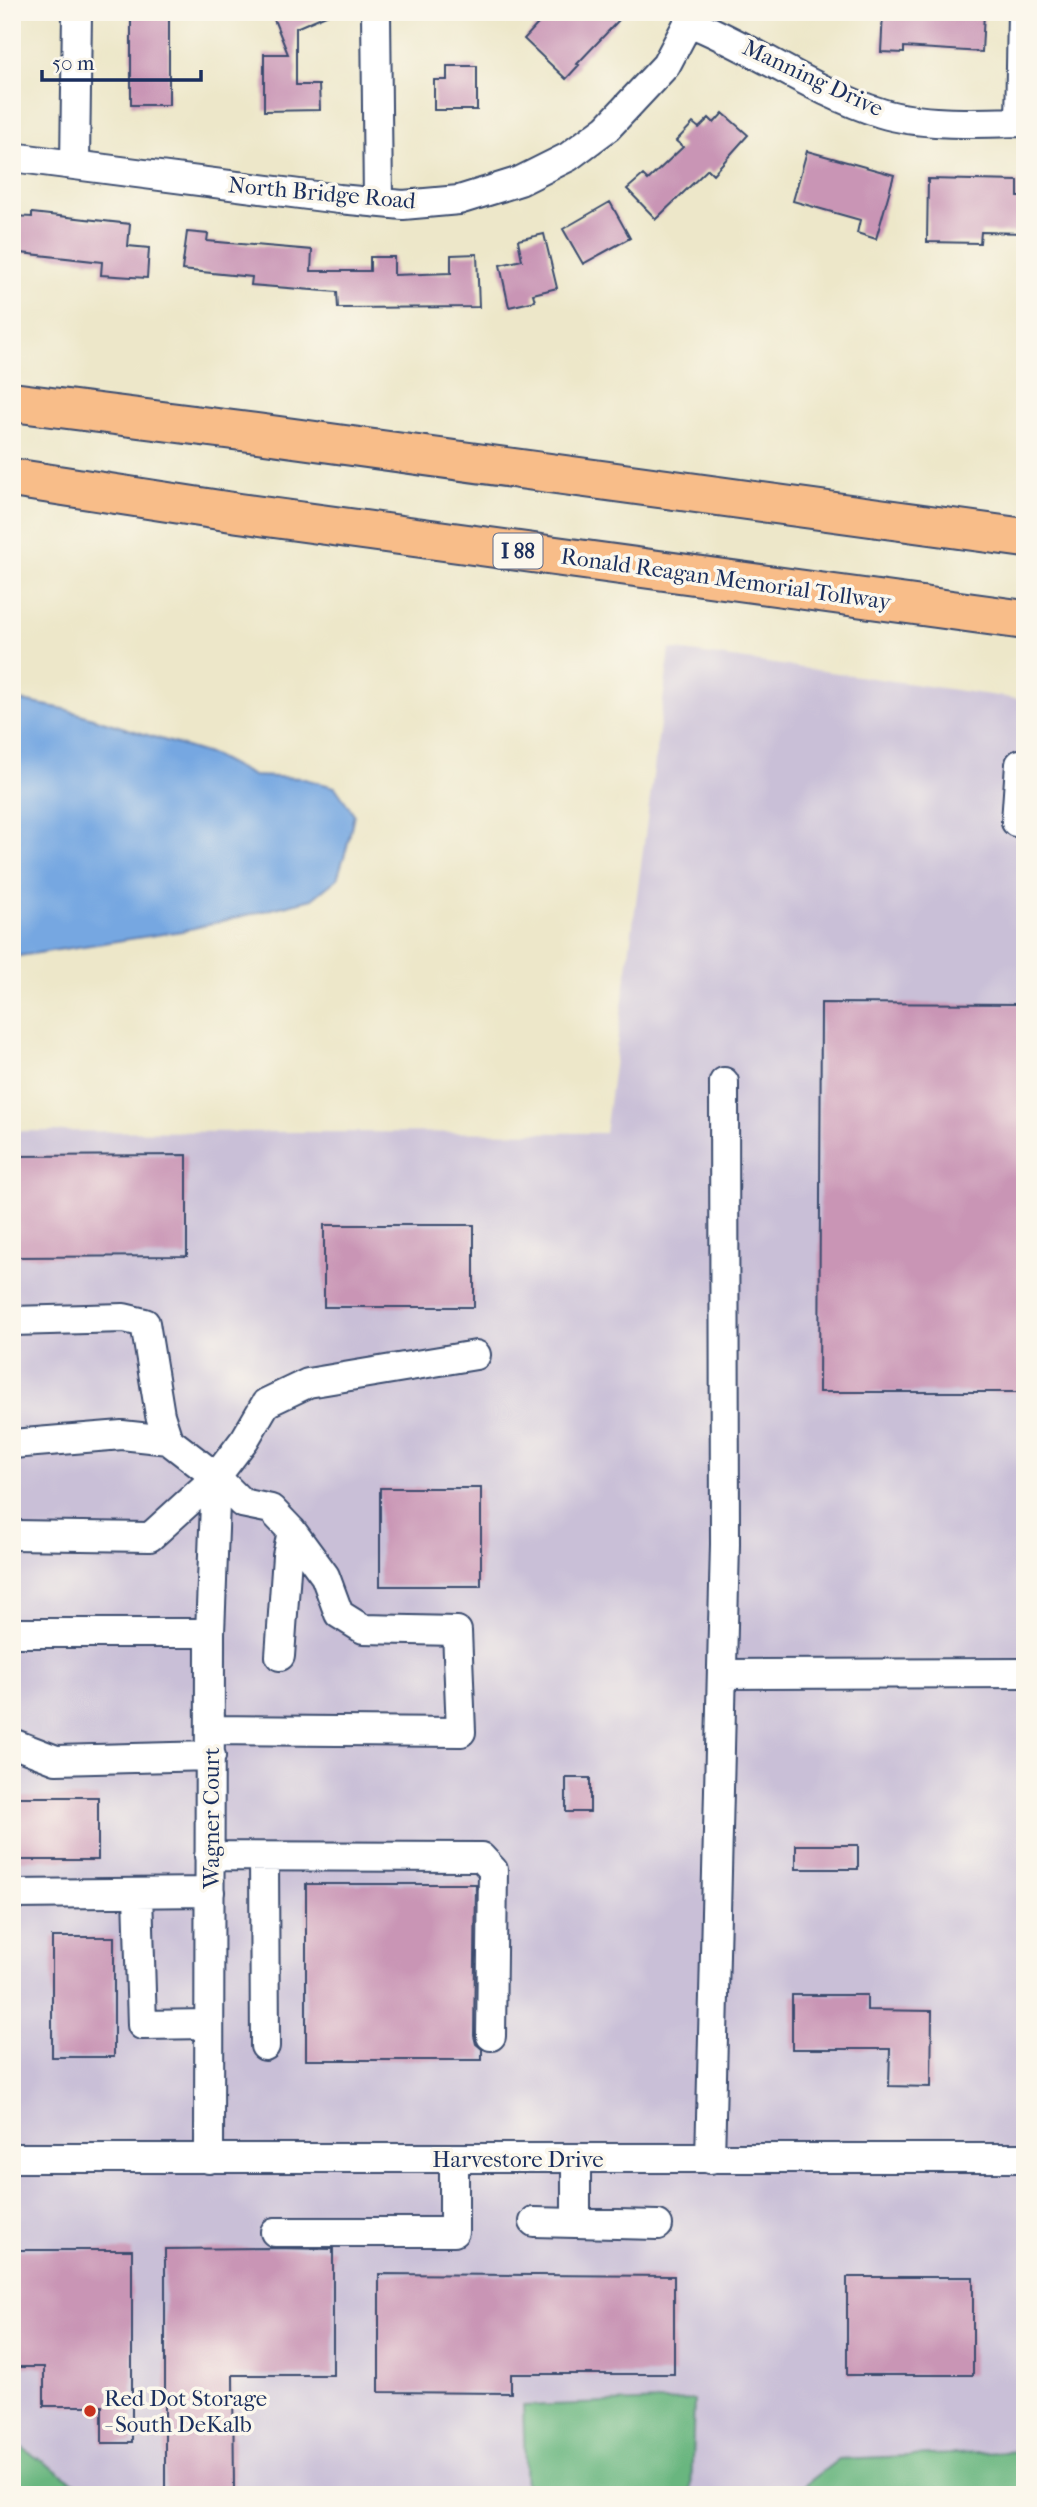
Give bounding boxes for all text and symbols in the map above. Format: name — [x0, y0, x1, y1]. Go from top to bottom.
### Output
street label: Manning Drive — [738, 34, 888, 122]
scale bar — [42, 38, 201, 82]
text: 50 m — [52, 51, 95, 75]
street label: North Bridge Road — [227, 171, 417, 215]
road number: I 88 — [494, 534, 542, 568]
street label: Ronald Reagan Memorial Tollway — [559, 542, 894, 616]
street label: Wagner Court — [198, 1747, 225, 1890]
street label: Harvestore Drive — [432, 2146, 604, 2173]
place label: Red Dot Storage - South DeKalb — [104, 2385, 267, 2438]
marker: Red Dot Storage - South DeKalb — [82, 2403, 98, 2419]

